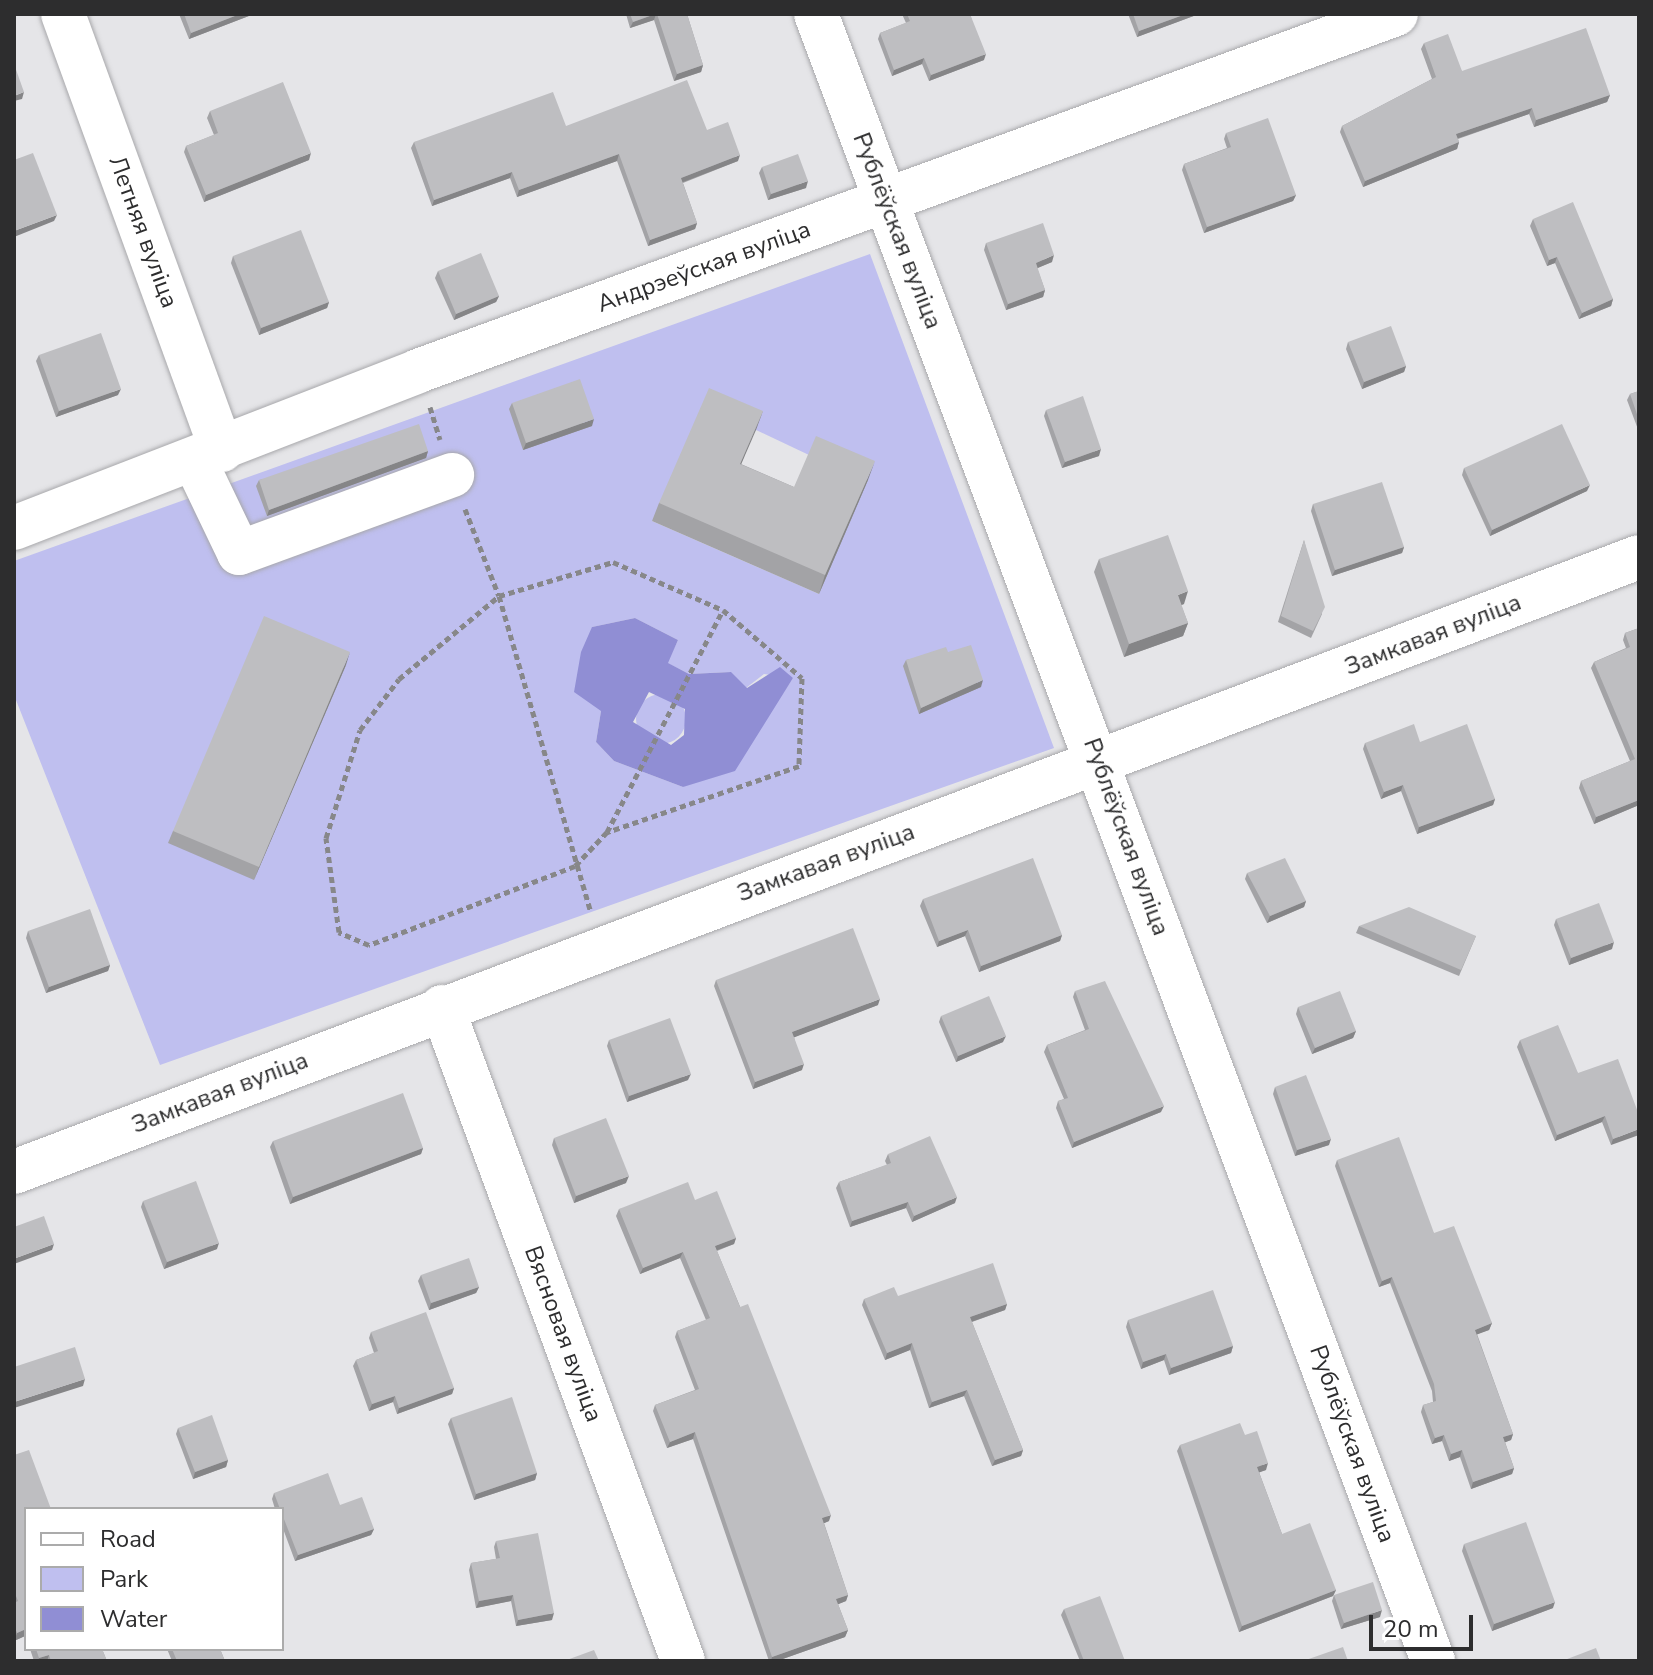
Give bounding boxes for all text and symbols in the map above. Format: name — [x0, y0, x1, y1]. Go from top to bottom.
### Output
street label: Рублёўская вуліца — [846, 129, 948, 333]
street label: Летняя вуліца — [102, 152, 184, 312]
street label: Андрэеўская вуліца — [593, 215, 815, 319]
street label: Замкавая вуліца — [1341, 588, 1525, 682]
street label: Рублёўская вуліца — [1077, 734, 1175, 940]
street label: Замкавая вуліца — [733, 818, 919, 908]
street label: Замкавая вуліца — [128, 1046, 312, 1140]
street label: Вясновая вуліца — [518, 1242, 608, 1426]
street label: Рублёўская вуліца — [1303, 1341, 1401, 1547]
legend — [24, 1507, 284, 1651]
text: Road — [100, 1523, 156, 1555]
text: Park — [100, 1563, 148, 1595]
scale bar — [1373, 1599, 1477, 1649]
text: Water — [100, 1603, 167, 1635]
text: 20 m — [1383, 1613, 1439, 1645]

